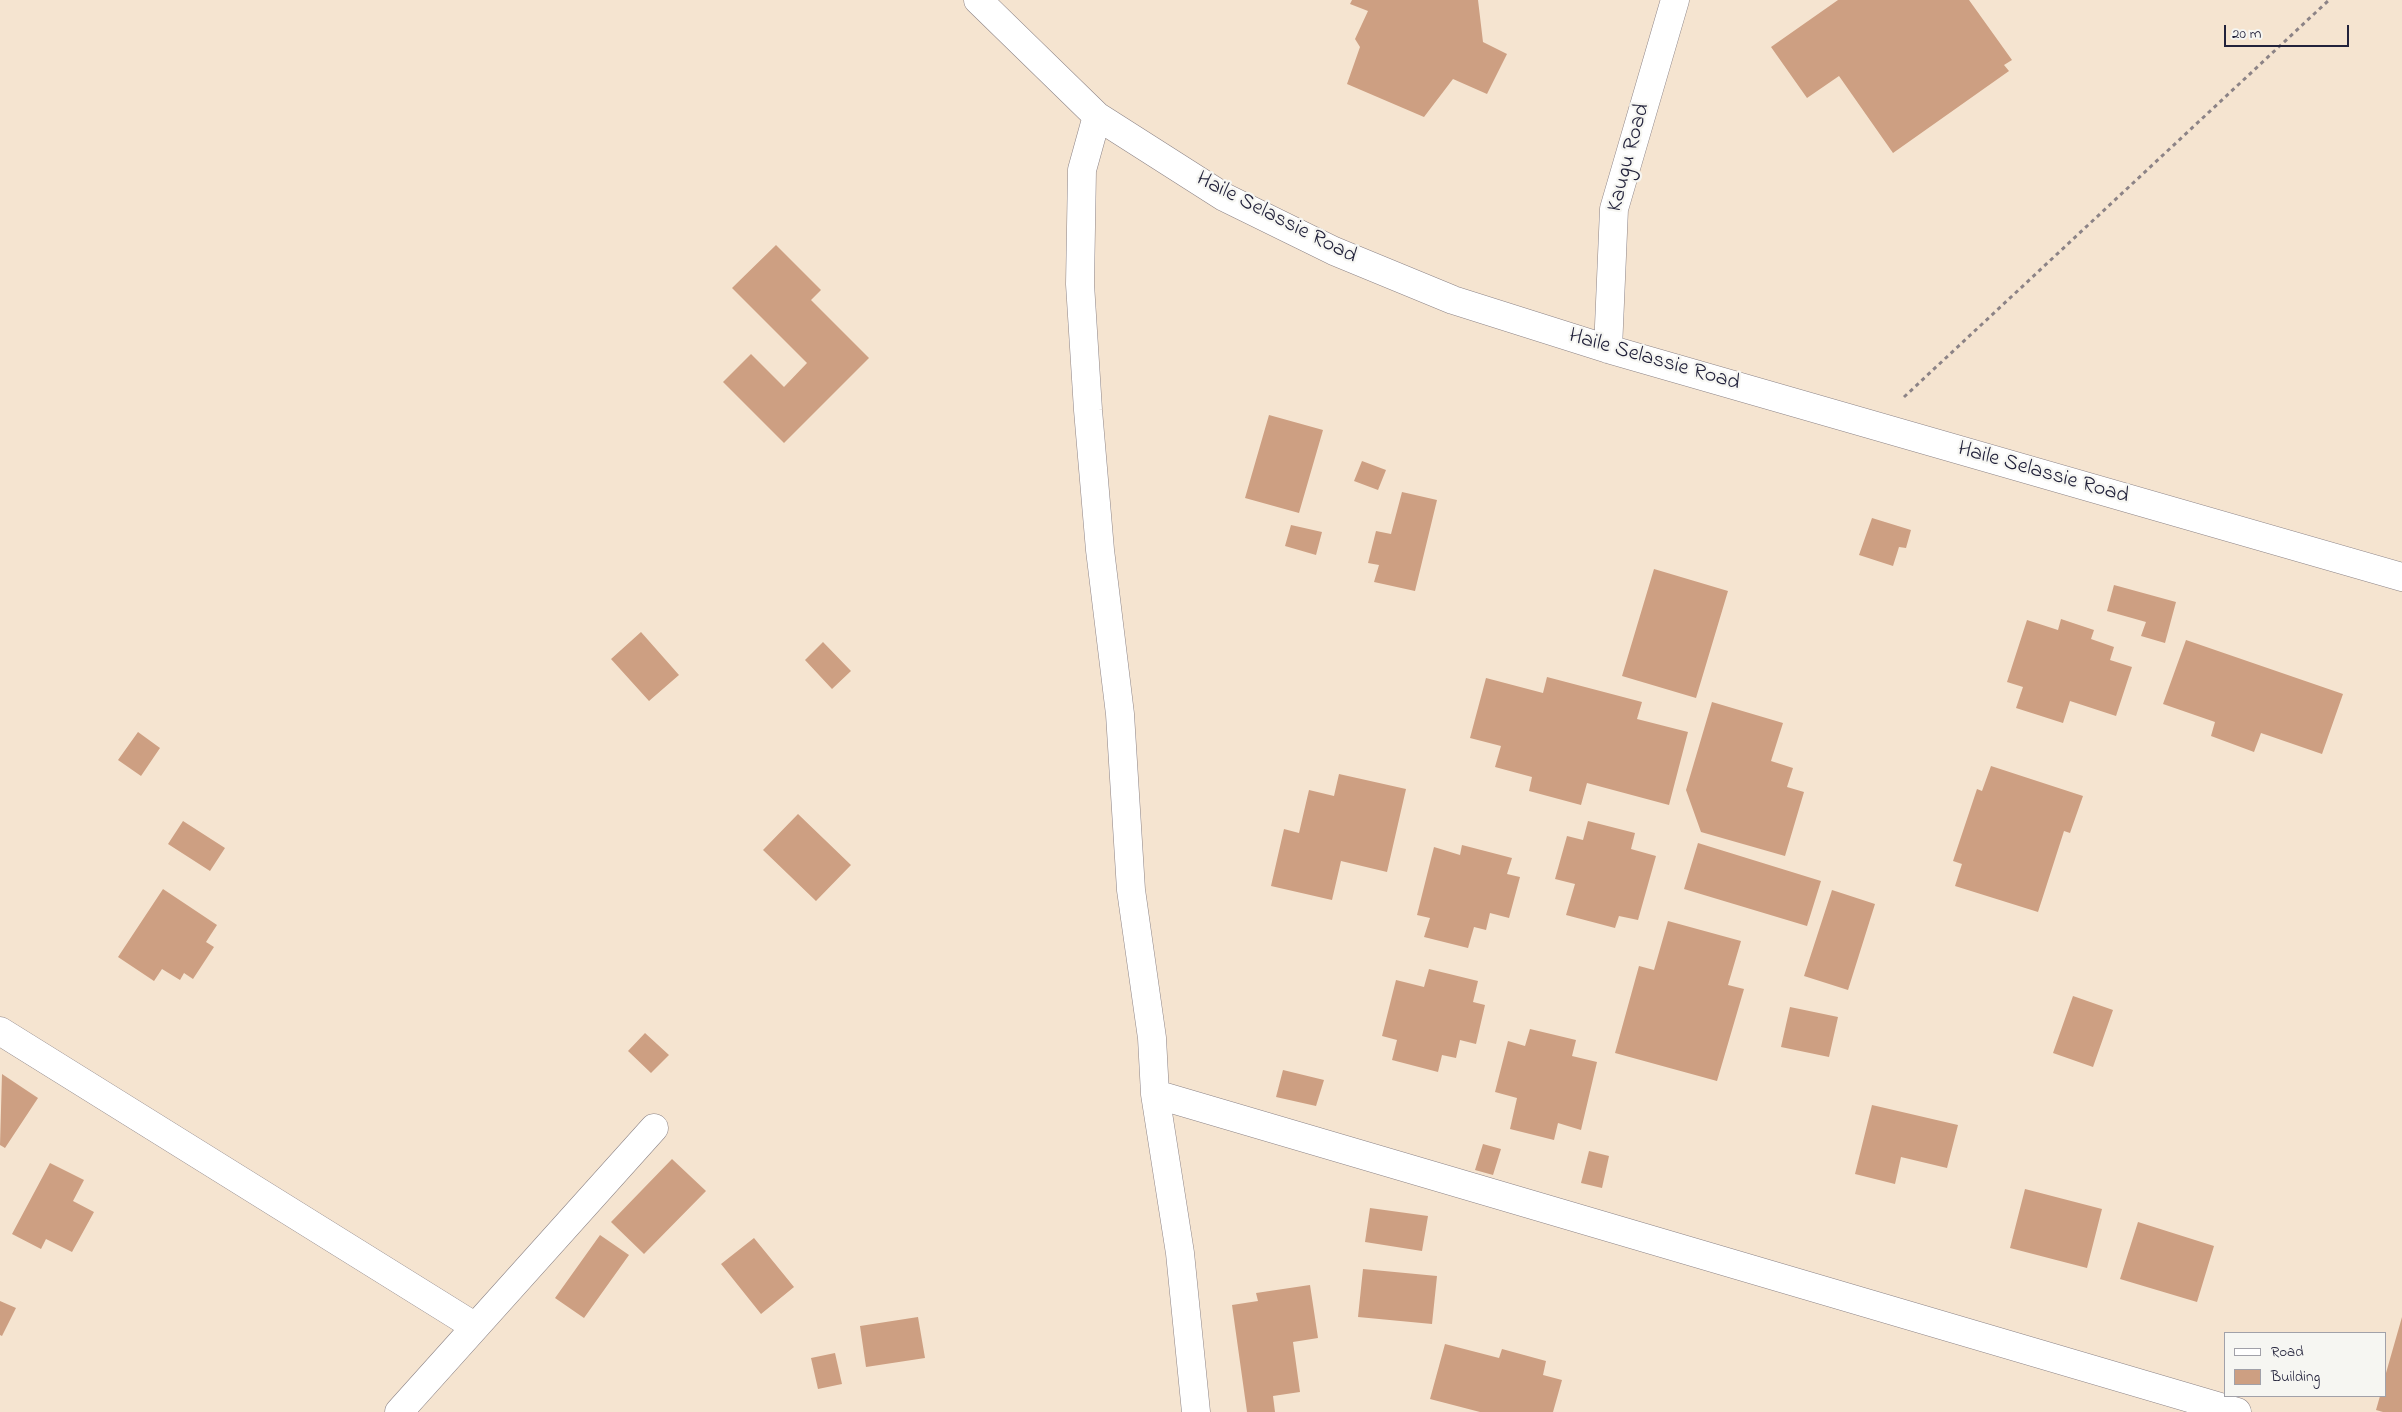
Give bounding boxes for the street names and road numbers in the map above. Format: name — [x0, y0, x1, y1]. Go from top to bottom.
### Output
street label: Kaugu Road — [1603, 101, 1657, 215]
street label: Haile Selassie Road — [1191, 167, 1361, 271]
street label: Haile Selassie Road — [1565, 324, 1743, 398]
street label: Haile Selassie Road — [1954, 437, 2132, 511]

